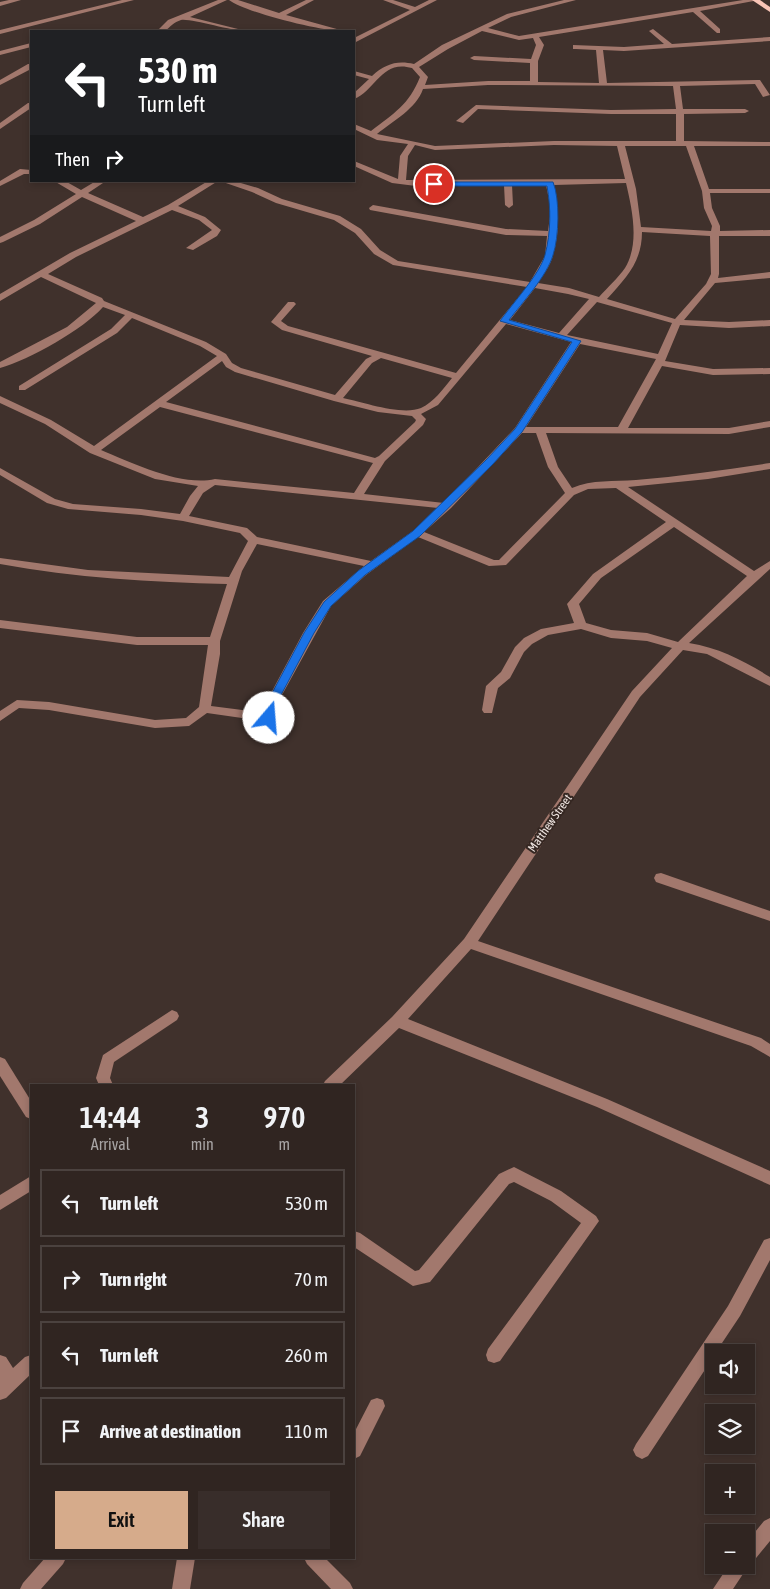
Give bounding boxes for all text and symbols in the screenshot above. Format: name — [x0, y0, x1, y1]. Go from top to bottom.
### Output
icon: left — [55, 50, 120, 115]
text: 530 m — [138, 50, 217, 90]
text: Turn left — [138, 91, 205, 117]
icon: right — [100, 145, 128, 173]
text: Then — [55, 148, 90, 170]
pin — [413, 163, 455, 205]
icon: arrive — [420, 170, 448, 198]
position arrow — [242, 691, 294, 743]
street label: Matthew Street — [525, 791, 575, 854]
text: 14:44 — [79, 1100, 141, 1134]
text: 3 — [195, 1100, 209, 1134]
text: 970 — [263, 1100, 305, 1134]
text: Arrival — [91, 1135, 130, 1153]
text: min — [191, 1135, 214, 1153]
text: m — [279, 1135, 290, 1153]
icon: left — [57, 1189, 85, 1217]
text: Turn left — [100, 1192, 158, 1214]
text: 530 m — [285, 1192, 328, 1214]
icon: right — [57, 1265, 85, 1293]
text: Turn right — [100, 1268, 167, 1290]
text: 70 m — [294, 1268, 328, 1290]
icon: left — [57, 1341, 85, 1369]
text: Turn left — [100, 1344, 158, 1366]
text: 260 m — [285, 1344, 328, 1366]
map controls — [705, 1344, 755, 1574]
button: sound — [705, 1344, 755, 1394]
button: layers — [705, 1404, 755, 1454]
icon: arrive — [57, 1417, 85, 1445]
text: Arrive at destination — [100, 1420, 241, 1442]
text: 110 m — [285, 1420, 328, 1442]
button: + — [705, 1464, 755, 1514]
button: Exit — [55, 1491, 188, 1549]
button: Share — [198, 1491, 330, 1549]
button: − — [705, 1524, 755, 1574]

